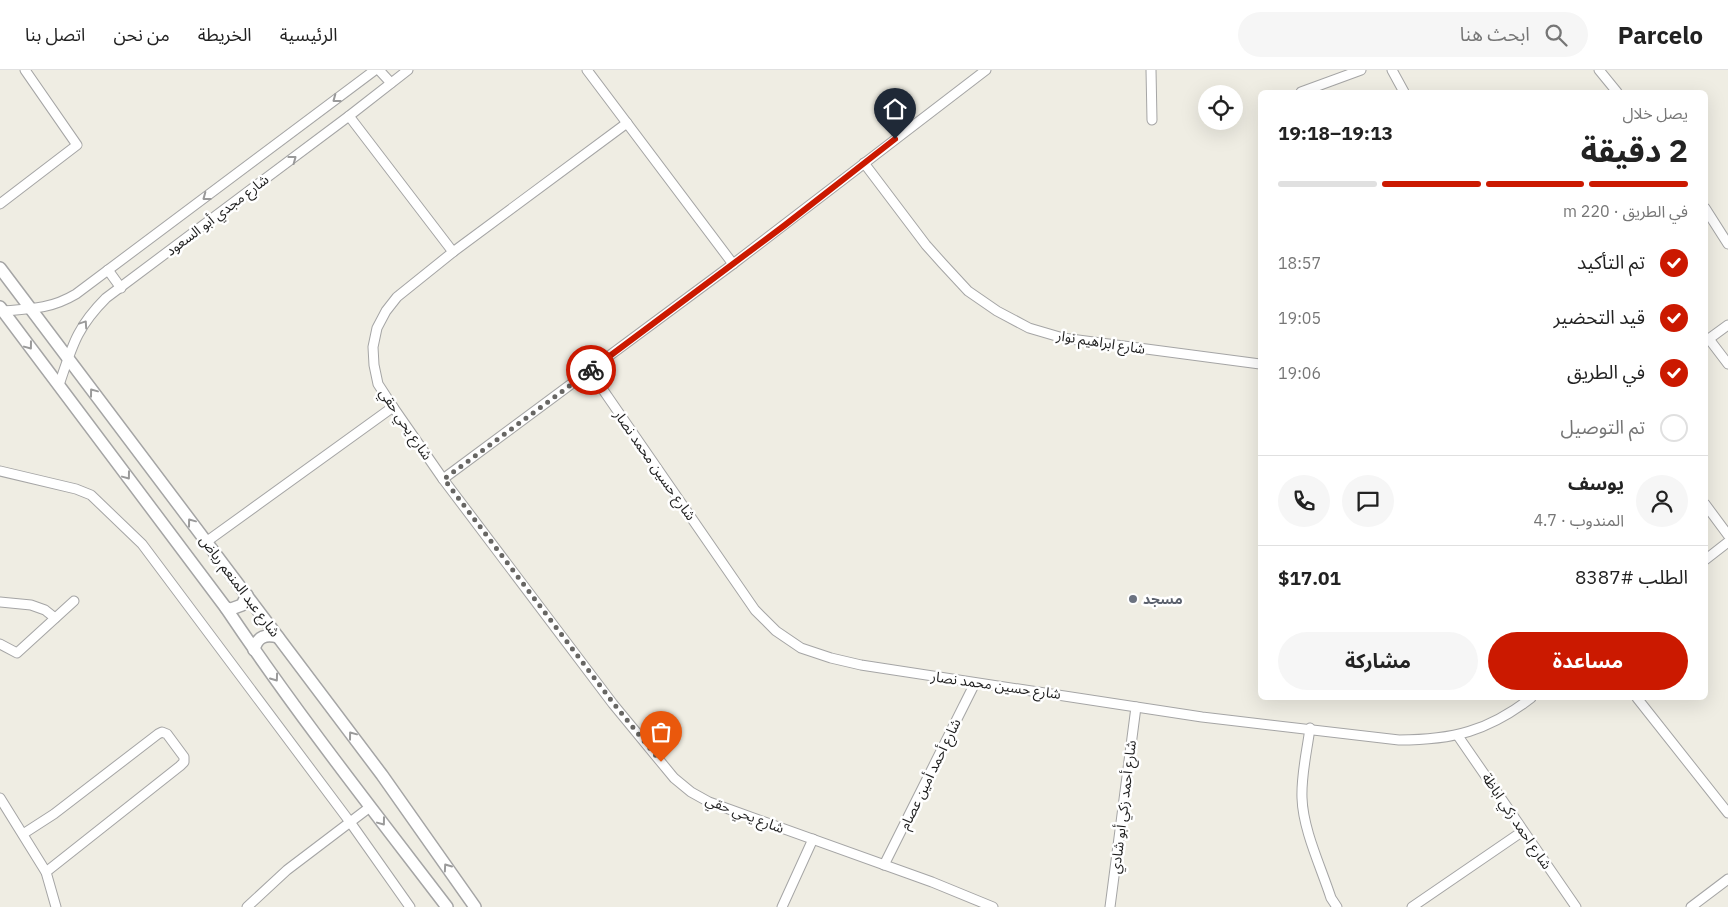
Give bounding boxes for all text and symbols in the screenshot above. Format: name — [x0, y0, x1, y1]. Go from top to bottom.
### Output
search box — [1238, 12, 1588, 57]
text: Parcelo — [1618, 19, 1703, 51]
icon: search — [1542, 21, 1570, 49]
text: ابحث هنا — [1460, 22, 1530, 46]
text: اتصل بنا — [25, 23, 85, 46]
text: من نحن — [113, 23, 170, 46]
text: الخريطة — [198, 23, 252, 46]
text: الرئيسية — [280, 23, 338, 46]
map controls — [1198, 85, 1243, 130]
button: locate — [1198, 85, 1243, 130]
pin — [874, 88, 916, 139]
one-way arrow — [332, 93, 342, 102]
icon: home — [881, 95, 909, 123]
text: يصل خلال — [1622, 103, 1688, 123]
text: 19:13–19:18 — [1278, 121, 1393, 145]
text: 2 دقيقة — [1581, 129, 1688, 171]
one-way arrow — [287, 156, 297, 165]
street label: شارع مجدي أبو السعود — [162, 170, 274, 261]
one-way arrow — [203, 191, 212, 199]
text: في الطريق · 220 m — [1563, 201, 1688, 221]
icon: check — [1660, 249, 1688, 277]
text: تم التأكيد — [1577, 250, 1645, 274]
text: 18:57 — [1278, 253, 1321, 273]
icon: check — [1660, 304, 1688, 332]
text: قيد التحضير — [1554, 305, 1645, 329]
text: 19:05 — [1278, 308, 1321, 328]
one-way arrow — [78, 321, 87, 330]
street label: شارع ابراهيم نوار — [1054, 326, 1147, 360]
one-way arrow — [24, 340, 32, 349]
courier — [566, 345, 616, 395]
icon: bike — [577, 356, 605, 384]
icon: check — [1660, 359, 1688, 387]
text: في الطريق — [1567, 360, 1645, 384]
text: 19:06 — [1278, 363, 1321, 383]
street label: شارع يحي حقي — [374, 385, 437, 465]
one-way arrow — [91, 389, 99, 398]
street label: شارع حسين محمد نصار — [608, 405, 700, 525]
text: تم التوصيل — [1561, 415, 1645, 439]
one-way arrow — [121, 470, 130, 480]
text: يوسف — [1568, 471, 1624, 495]
button: phone — [1278, 475, 1330, 527]
button: chat — [1342, 475, 1394, 527]
button: person — [1636, 475, 1688, 527]
text: المندوب · 4.7 — [1533, 510, 1624, 530]
one-way arrow — [188, 518, 197, 528]
street label: شارع عبد المنعم رياض — [194, 532, 284, 642]
text: الطلب #8387 — [1575, 565, 1688, 589]
text: $17.01 — [1278, 566, 1341, 590]
place label: مسجد — [1143, 590, 1183, 608]
marker: مسجد — [1127, 593, 1139, 605]
button: مشاركة — [1278, 632, 1478, 690]
button: مساعدة — [1488, 632, 1688, 690]
street label: شارع حسين محمد نصار — [929, 667, 1062, 705]
one-way arrow — [269, 672, 277, 681]
pin — [640, 711, 682, 762]
street label: شارع أحمد أمين عصام — [895, 715, 967, 833]
icon: bag — [647, 718, 675, 746]
one-way arrow — [349, 731, 358, 741]
street label: شارع أحمد زكي أبو شادي — [1106, 739, 1142, 875]
street label: شارع احمد زكي اباظة — [1476, 769, 1556, 874]
street label: شارع يحي حقي — [702, 791, 787, 839]
one-way arrow — [376, 816, 385, 826]
one-way arrow — [444, 863, 453, 873]

